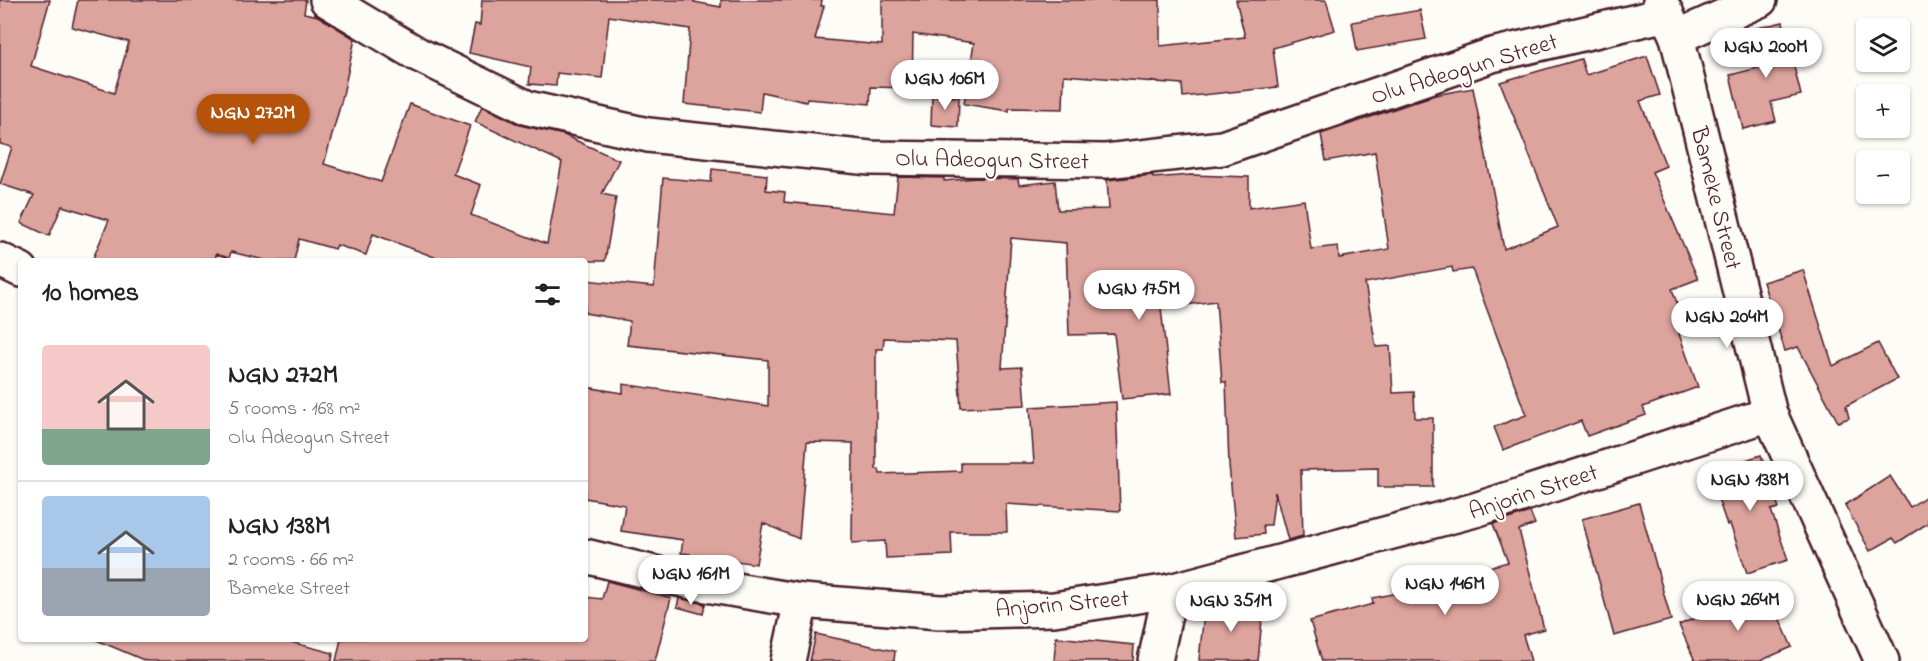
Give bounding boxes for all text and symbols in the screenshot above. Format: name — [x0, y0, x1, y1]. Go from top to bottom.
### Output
map controls — [1856, 18, 1910, 204]
button: layers — [1856, 18, 1910, 72]
street label: Olu Adeogun Street — [1367, 25, 1562, 115]
pin: NGN 200M — [1704, 28, 1828, 79]
text: NGN 200M — [1724, 33, 1808, 62]
pin: NGN 106M — [883, 60, 1007, 111]
text: NGN 106M — [905, 65, 985, 94]
button: + — [1856, 84, 1910, 138]
pin: NGN 272M — [191, 94, 315, 145]
text: NGN 272M — [211, 99, 295, 128]
street label: Bameke Street — [1680, 122, 1749, 274]
street label: Olu Adeogun Street — [895, 142, 1089, 181]
button: − — [1856, 150, 1910, 204]
pin: NGN 175M — [1077, 270, 1201, 321]
text: 10 homes — [42, 275, 139, 313]
text: NGN 175M — [1098, 275, 1180, 304]
icon: filters — [531, 278, 564, 311]
pin: NGN 204M — [1665, 298, 1789, 349]
text: NGN 204M — [1685, 303, 1769, 332]
text: NGN 272M — [228, 357, 338, 395]
icon: home — [90, 369, 162, 441]
text: 5 rooms · 168 m² — [228, 395, 361, 424]
text: Olu Adeogun Street — [228, 424, 389, 453]
street label: Anjorin Street — [1465, 456, 1603, 531]
pin: NGN 138M — [1688, 461, 1812, 512]
text: NGN 138M — [1711, 466, 1789, 495]
text: NGN 138M — [228, 508, 330, 546]
icon: home — [90, 520, 162, 592]
text: 2 rooms · 66 m² — [228, 546, 354, 575]
pin: NGN 161M — [629, 555, 753, 606]
text: NGN 161M — [652, 560, 730, 589]
pin: NGN 146M — [1383, 565, 1507, 616]
text: NGN 146M — [1405, 570, 1485, 599]
text: Bameke Street — [228, 575, 350, 604]
pin: NGN 264M — [1676, 581, 1800, 632]
street label: Anjorin Street — [994, 582, 1130, 629]
pin: NGN 351M — [1169, 582, 1293, 633]
text: NGN 264M — [1696, 586, 1780, 615]
text: NGN 351M — [1190, 587, 1272, 616]

